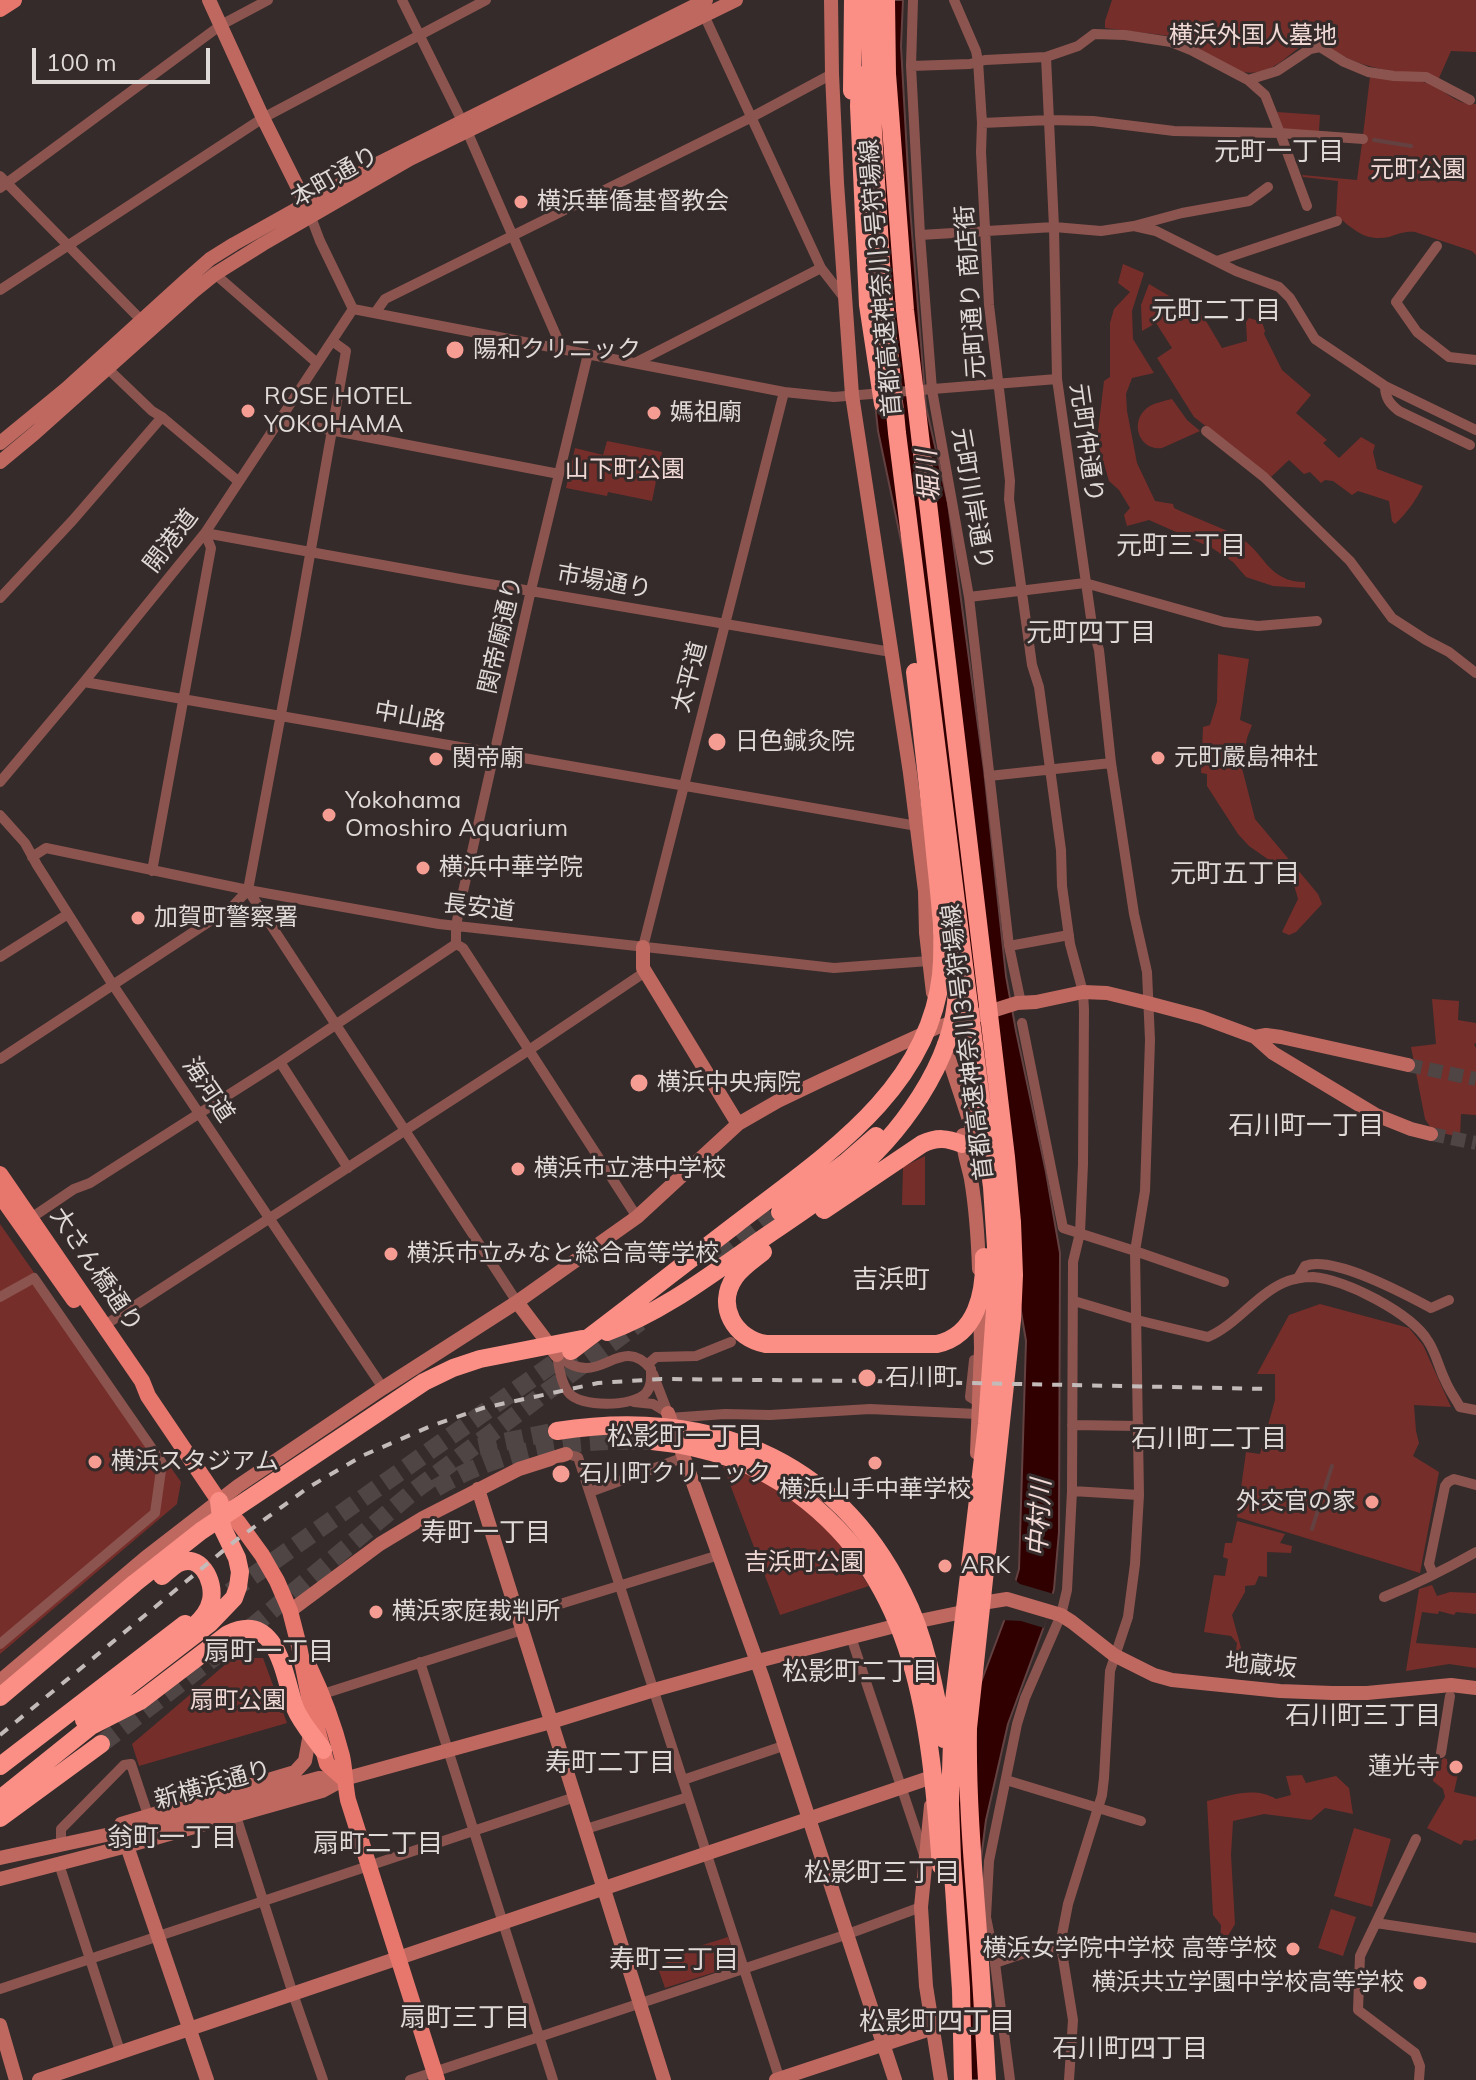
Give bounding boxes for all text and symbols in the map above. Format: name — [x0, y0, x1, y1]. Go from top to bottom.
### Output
park label: 横浜外国人墓地 — [1169, 22, 1337, 50]
scale bar — [36, 32, 214, 82]
text: 100 m — [46, 47, 117, 77]
district label: 元町一丁目 — [1214, 136, 1344, 168]
street label: 首都高速神奈川3号狩場線 — [855, 138, 907, 418]
street label: 本町通り — [286, 141, 384, 213]
park label: 元町公園 — [1370, 156, 1466, 184]
place label: 横浜華僑基督教会 — [537, 188, 729, 216]
marker: 横浜華僑基督教会 — [512, 193, 530, 211]
street label: 元町通り 商店街 — [951, 204, 991, 380]
district label: 元町二丁目 — [1151, 295, 1281, 327]
place label: 陽和クリニック — [473, 336, 641, 364]
marker: 陽和クリニック — [444, 339, 466, 361]
street label: 元町仲通り — [1063, 382, 1109, 504]
place label: ROSE HOTEL YOKOHAMA — [264, 383, 412, 439]
place label: 媽祖廟 — [670, 399, 742, 427]
marker: ROSE HOTEL YOKOHAMA — [239, 402, 257, 420]
marker: 媽祖廟 — [645, 404, 663, 422]
street label: 元町川岸通り — [945, 426, 999, 572]
water label: 堀川 — [912, 449, 946, 503]
park label: 山下町公園 — [565, 456, 685, 484]
street label: 開港道 — [138, 504, 204, 578]
district label: 元町三丁目 — [1116, 530, 1246, 562]
street label: 市場通り — [554, 559, 654, 605]
street label: 関帝廟通り — [473, 573, 529, 697]
district label: 元町四丁目 — [1026, 617, 1156, 649]
street label: 太平道 — [667, 638, 713, 716]
street label: 中山路 — [372, 697, 448, 737]
place label: 日色鍼灸院 — [735, 728, 855, 756]
marker: 日色鍼灸院 — [706, 731, 728, 753]
place label: 元町嚴島神社 — [1174, 744, 1318, 772]
place label: 関帝廟 — [452, 745, 524, 773]
marker: 元町嚴島神社 — [1149, 749, 1167, 767]
marker: 関帝廟 — [427, 750, 445, 768]
place label: Yokohama Omoshiro Aquarium — [345, 787, 568, 843]
marker: Yokohama Omoshiro Aquarium — [320, 806, 338, 824]
place label: 横浜中華学院 — [439, 854, 583, 882]
district label: 元町五丁目 — [1170, 858, 1300, 890]
marker: 横浜中華学院 — [414, 859, 432, 877]
street label: 長安道 — [442, 889, 516, 927]
street label: 首都高速神奈川3号狩場線 — [937, 902, 999, 1182]
place label: 加賀町警察署 — [154, 904, 298, 932]
marker: 加賀町警察署 — [129, 909, 147, 927]
street label: 海河道 — [176, 1052, 240, 1128]
place label: 横浜中央病院 — [657, 1069, 801, 1097]
marker: 横浜中央病院 — [628, 1072, 650, 1094]
district label: 石川町一丁目 — [1228, 1110, 1384, 1142]
place label: 横浜市立港中学校 — [534, 1155, 726, 1183]
marker: 横浜市立港中学校 — [509, 1160, 527, 1178]
street label: 大さん橋通り — [44, 1202, 148, 1338]
place label: 横浜市立みなと総合高等学校 — [407, 1240, 719, 1268]
marker: 横浜市立みなと総合高等学校 — [382, 1245, 400, 1263]
district label: 吉浜町 — [852, 1264, 930, 1296]
place label: 石川町 — [885, 1364, 957, 1392]
marker: 石川町 — [856, 1367, 878, 1389]
district label: 松影町一丁目 — [607, 1421, 763, 1453]
district label: 石川町二丁目 — [1131, 1423, 1287, 1455]
place label: 横浜スタジアム — [111, 1448, 279, 1476]
marker: 横浜スタジアム — [86, 1453, 104, 1471]
marker: 横浜山手中華学校 — [866, 1454, 884, 1472]
place label: 石川町クリニック — [579, 1460, 771, 1488]
marker: 石川町クリニック — [550, 1463, 572, 1485]
place label: 横浜山手中華学校 — [779, 1476, 971, 1504]
water label: 中村川 — [1022, 1478, 1058, 1558]
place label: 外交官の家 — [1236, 1488, 1356, 1516]
marker: 外交官の家 — [1363, 1493, 1381, 1511]
district label: 寿町一丁目 — [421, 1517, 551, 1549]
park label: 吉浜町公園 — [744, 1549, 864, 1577]
place label: ARK — [961, 1552, 1010, 1580]
marker: ARK — [936, 1557, 954, 1575]
place label: 横浜家庭裁判所 — [392, 1598, 560, 1626]
marker: 横浜家庭裁判所 — [367, 1603, 385, 1621]
district label: 扇町一丁目 — [204, 1636, 334, 1668]
street label: 地蔵坂 — [1224, 1649, 1298, 1683]
district label: 松影町二丁目 — [782, 1656, 938, 1688]
park label: 扇町公園 — [190, 1687, 286, 1715]
district label: 石川町三丁目 — [1285, 1700, 1441, 1732]
district label: 寿町二丁目 — [545, 1747, 675, 1779]
place label: 蓮光寺 — [1368, 1753, 1440, 1781]
street label: 新横浜通り — [151, 1755, 275, 1815]
marker: 蓮光寺 — [1447, 1758, 1465, 1776]
district label: 翁町一丁目 — [107, 1822, 237, 1854]
district label: 扇町二丁目 — [313, 1828, 443, 1860]
district label: 松影町三丁目 — [804, 1857, 960, 1889]
place label: 横浜女学院中学校 高等学校 — [983, 1935, 1277, 1963]
marker: 横浜女学院中学校 高等学校 — [1284, 1940, 1302, 1958]
district label: 寿町三丁目 — [609, 1944, 739, 1976]
place label: 横浜共立学園中学校高等学校 — [1092, 1969, 1404, 1997]
marker: 横浜共立学園中学校高等学校 — [1411, 1974, 1429, 1992]
district label: 扇町三丁目 — [400, 2002, 530, 2034]
district label: 松影町四丁目 — [859, 2006, 1015, 2038]
district label: 石川町四丁目 — [1052, 2033, 1208, 2065]

